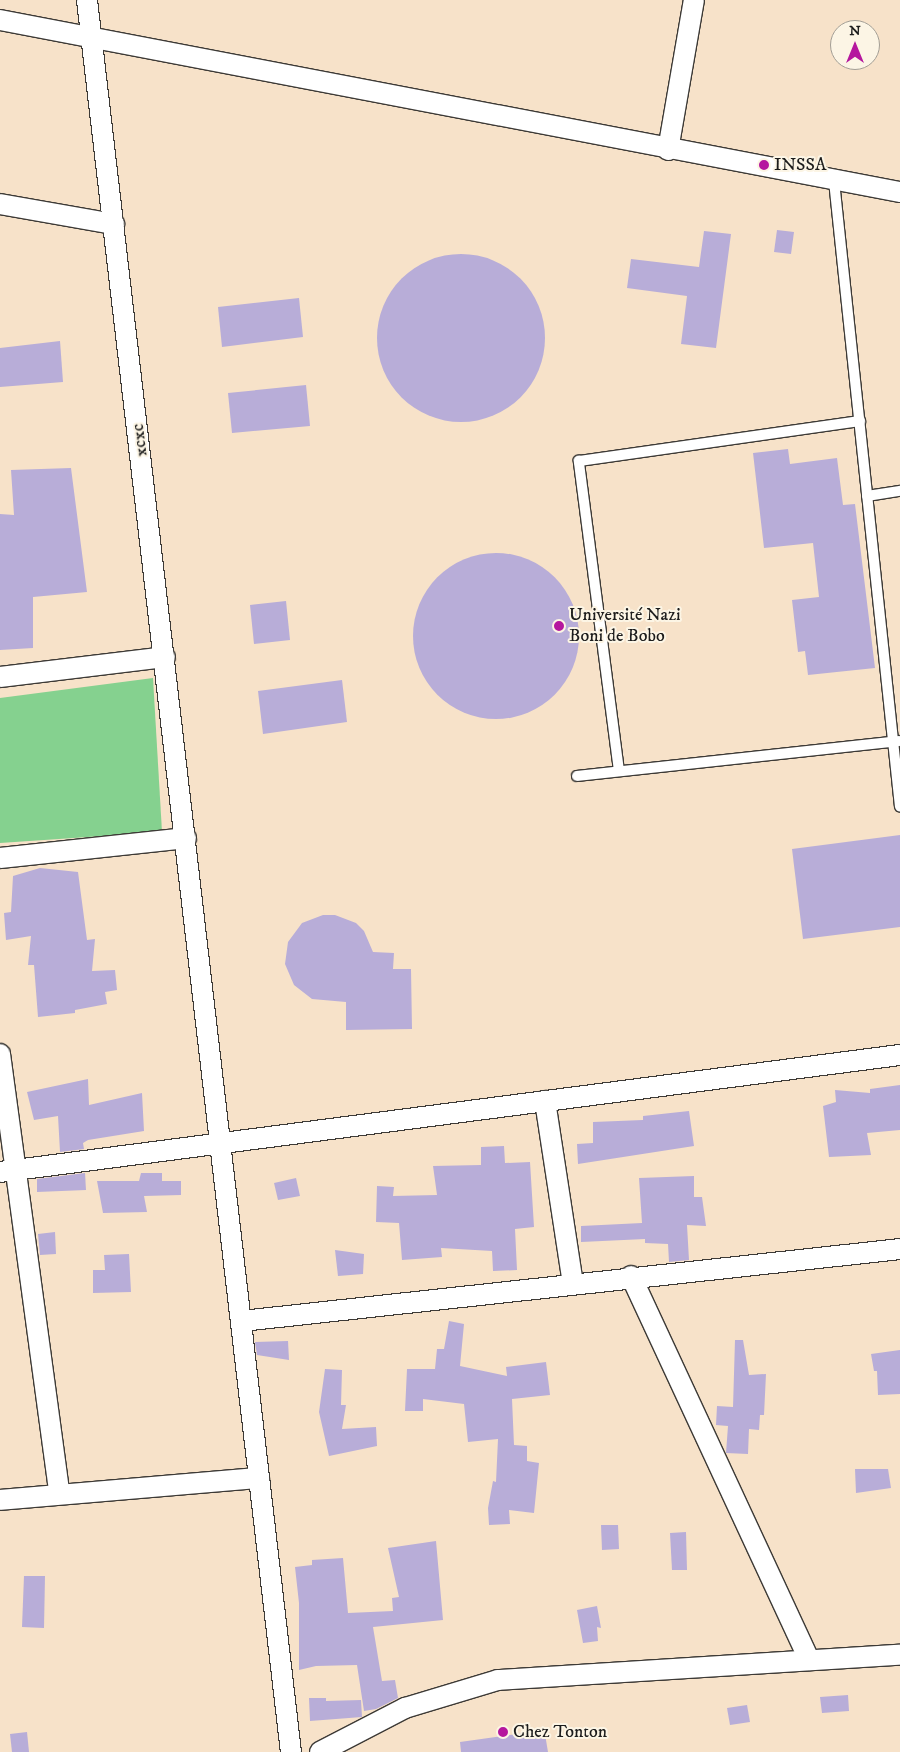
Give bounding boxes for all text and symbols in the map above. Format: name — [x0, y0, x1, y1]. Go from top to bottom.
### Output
north arrow — [830, 20, 880, 70]
text: N — [849, 22, 861, 40]
place label: INSSA — [774, 154, 826, 176]
marker: INSSA — [758, 159, 770, 171]
street label: xcxc — [127, 422, 153, 458]
place label: Université Nazi Boni de Bobo — [569, 605, 681, 648]
marker: Université Nazi Boni de Bobo — [553, 620, 565, 632]
place label: Chez Tonton — [513, 1721, 607, 1743]
marker: Chez Tonton — [497, 1726, 509, 1738]

